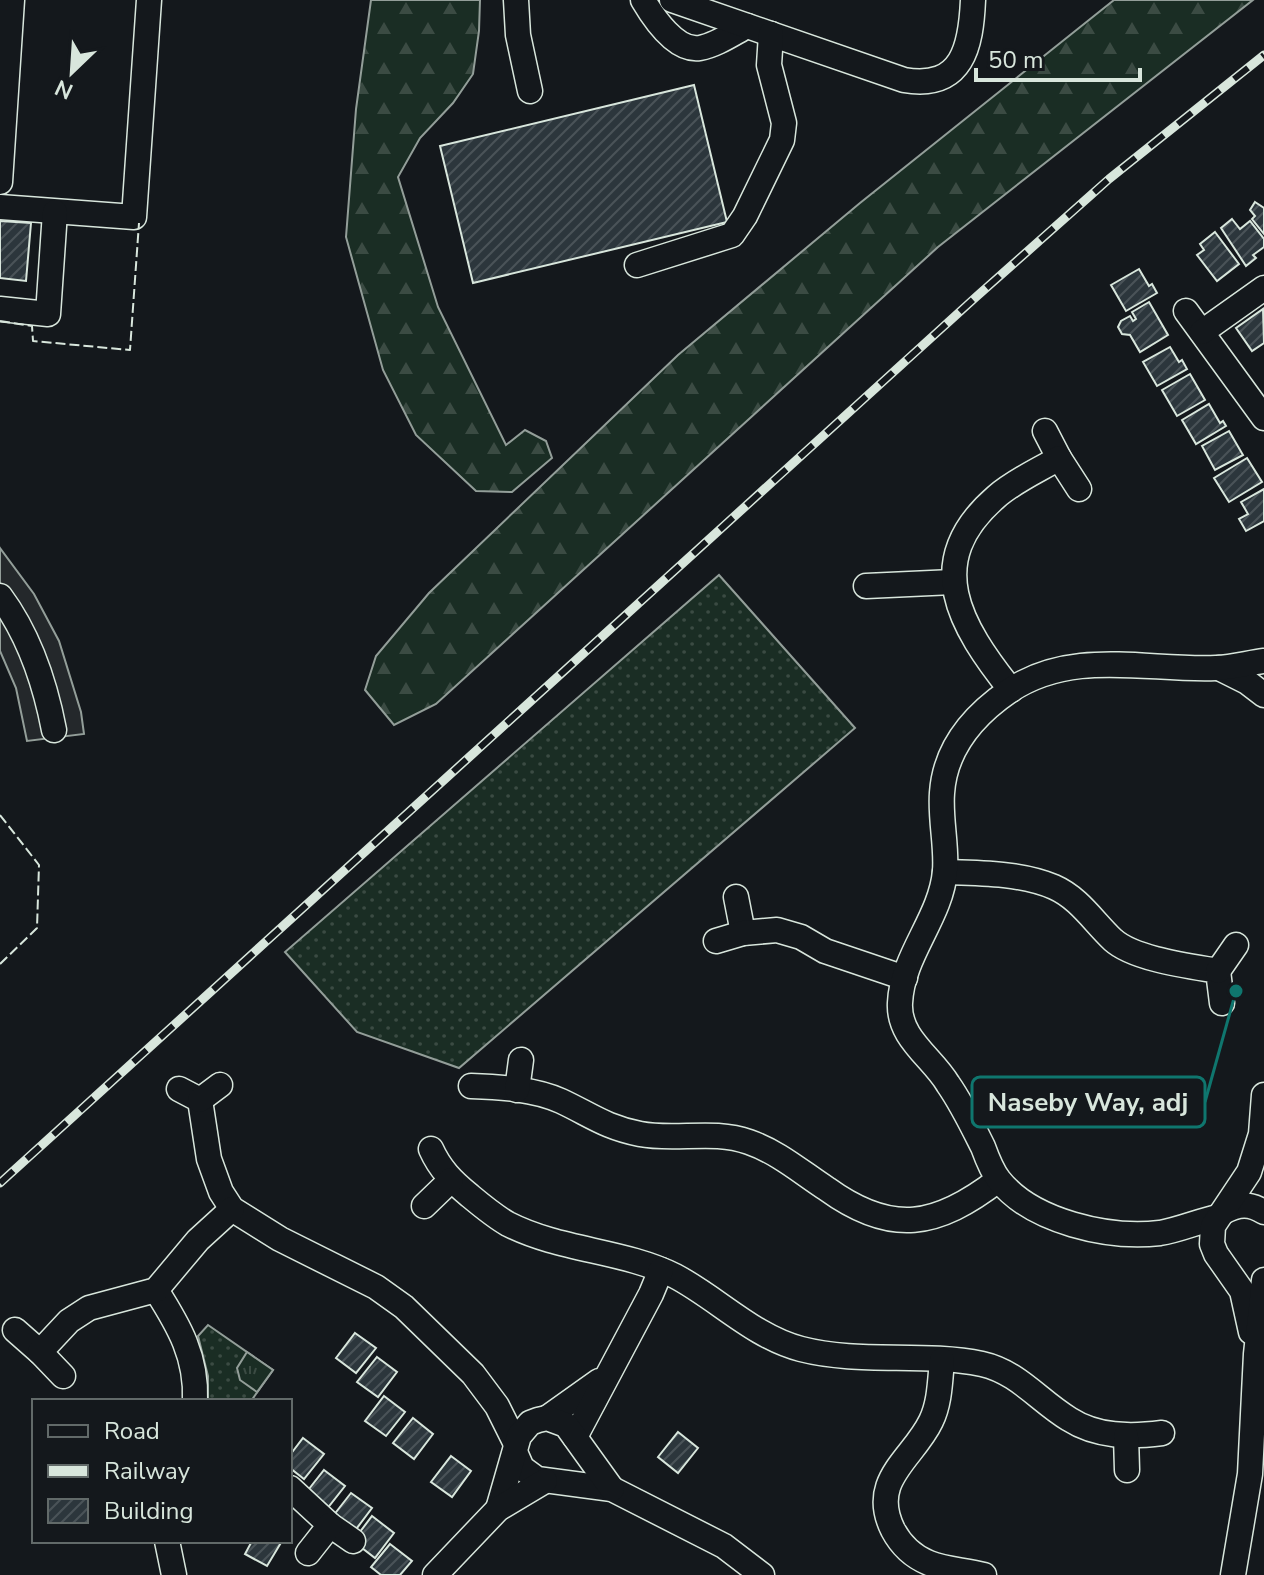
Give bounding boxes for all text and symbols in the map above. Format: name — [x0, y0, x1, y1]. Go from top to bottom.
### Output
north arrow — [32, 32, 112, 112]
scale bar — [976, 32, 1140, 82]
text: 50 m — [988, 44, 1044, 76]
text: N — [50, 72, 78, 106]
callout: Naseby Way, adj — [972, 1077, 1205, 1127]
text: Naseby Way, adj — [988, 1085, 1188, 1120]
legend — [32, 1399, 292, 1543]
text: Road — [104, 1415, 160, 1447]
text: Railway — [104, 1455, 191, 1487]
text: Building — [104, 1495, 194, 1527]

